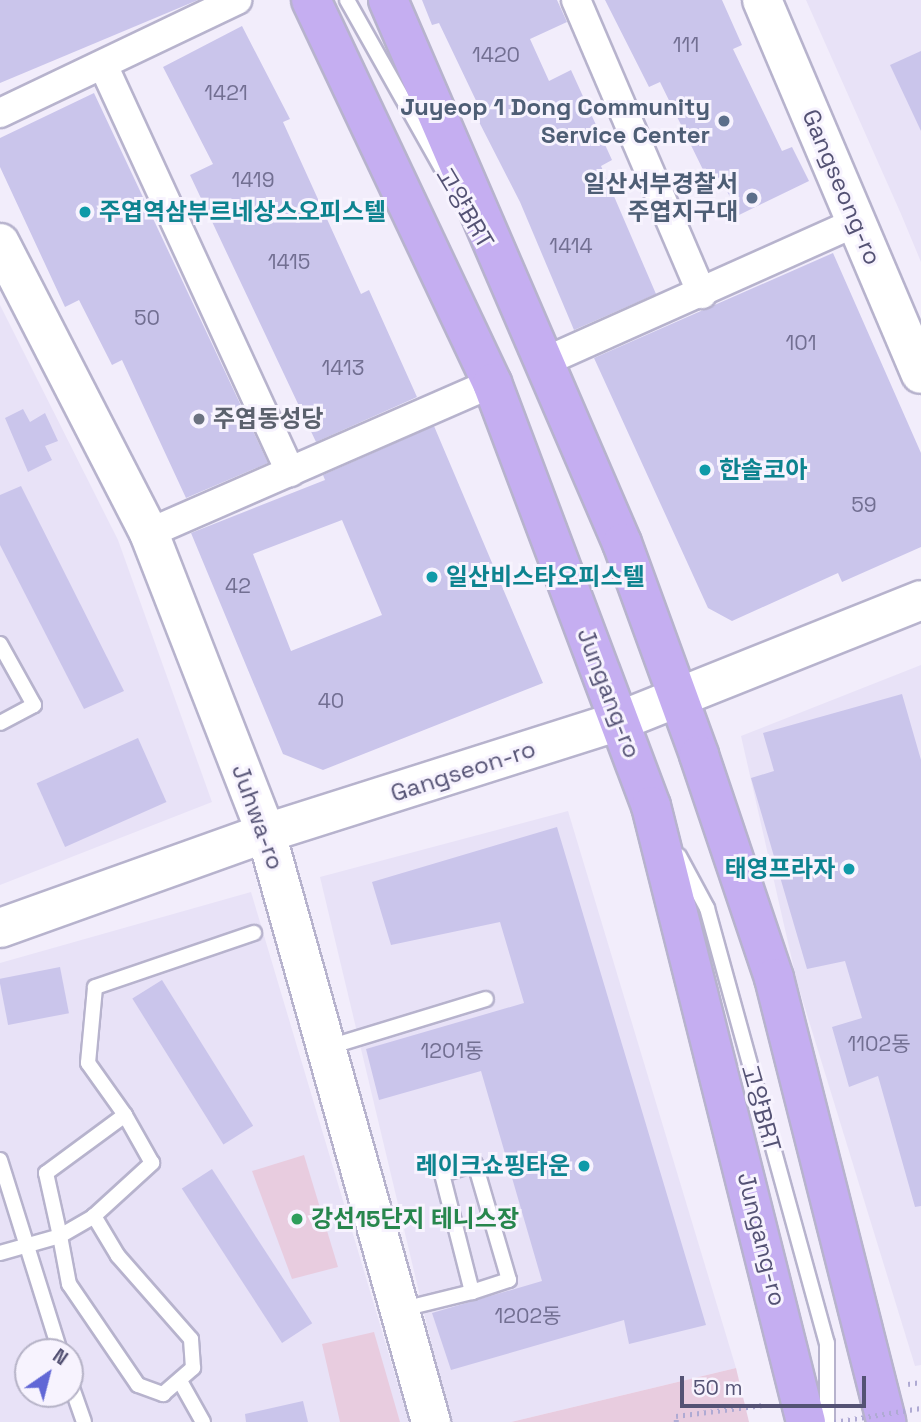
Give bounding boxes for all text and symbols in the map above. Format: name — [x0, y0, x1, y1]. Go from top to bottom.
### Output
house number: 111 — [673, 32, 699, 58]
house number: 1420 — [472, 42, 520, 68]
house number: 1421 — [204, 80, 248, 106]
place label: Juyeop 1 Dong Community Service Center — [400, 93, 710, 149]
street label: Gangseong-ro — [796, 105, 888, 269]
marker: Juyeop 1 Dong Community Service Center — [716, 113, 732, 129]
street label: 고양BRT — [430, 162, 500, 254]
house number: 1419 — [231, 167, 275, 193]
place label: 일산서부경찰서 주엽지구대 — [583, 170, 738, 226]
marker: 일산서부경찰서 주엽지구대 — [744, 190, 760, 206]
place label: 주엽역삼부르네상스오피스텔 — [99, 198, 386, 226]
marker: 주엽역삼부르네상스오피스텔 — [77, 204, 93, 220]
house number: 1414 — [549, 233, 593, 259]
house number: 1415 — [268, 249, 310, 275]
house number: 50 — [134, 305, 160, 331]
house number: 101 — [785, 330, 817, 356]
house number: 1413 — [322, 355, 364, 381]
place label: 주엽동성당 — [213, 405, 323, 433]
marker: 주엽동성당 — [191, 411, 207, 427]
place label: 한솔코아 — [719, 456, 807, 484]
marker: 한솔코아 — [697, 462, 713, 478]
house number: 59 — [851, 492, 877, 518]
place label: 일산비스타오피스텔 — [446, 563, 645, 591]
marker: 일산비스타오피스텔 — [424, 569, 440, 585]
house number: 42 — [225, 573, 251, 599]
street label: Jungang-ro — [571, 624, 647, 762]
house number: 40 — [318, 688, 344, 714]
street label: Gangseon-ro — [387, 734, 539, 808]
street label: Juhwa-ro — [226, 760, 290, 874]
place label: 태영프라자 — [725, 855, 835, 883]
marker: 태영프라자 — [841, 861, 857, 877]
house number: 1102동 — [848, 1031, 910, 1057]
house number: 1201동 — [421, 1038, 483, 1064]
street label: 고양BRT — [735, 1061, 787, 1155]
place label: 레이크쇼핑타운 — [415, 1152, 570, 1180]
marker: 레이크쇼핑타운 — [576, 1158, 592, 1174]
street label: Jungang-ro — [731, 1169, 793, 1309]
place label: 강선15단지 테니스장 — [311, 1205, 519, 1233]
marker: 강선15단지 테니스장 — [289, 1211, 305, 1227]
house number: 1202동 — [495, 1303, 561, 1329]
north arrow — [14, 1338, 84, 1408]
text: N — [48, 1343, 73, 1371]
scale bar — [683, 1362, 869, 1406]
text: 50 m — [693, 1374, 743, 1401]

